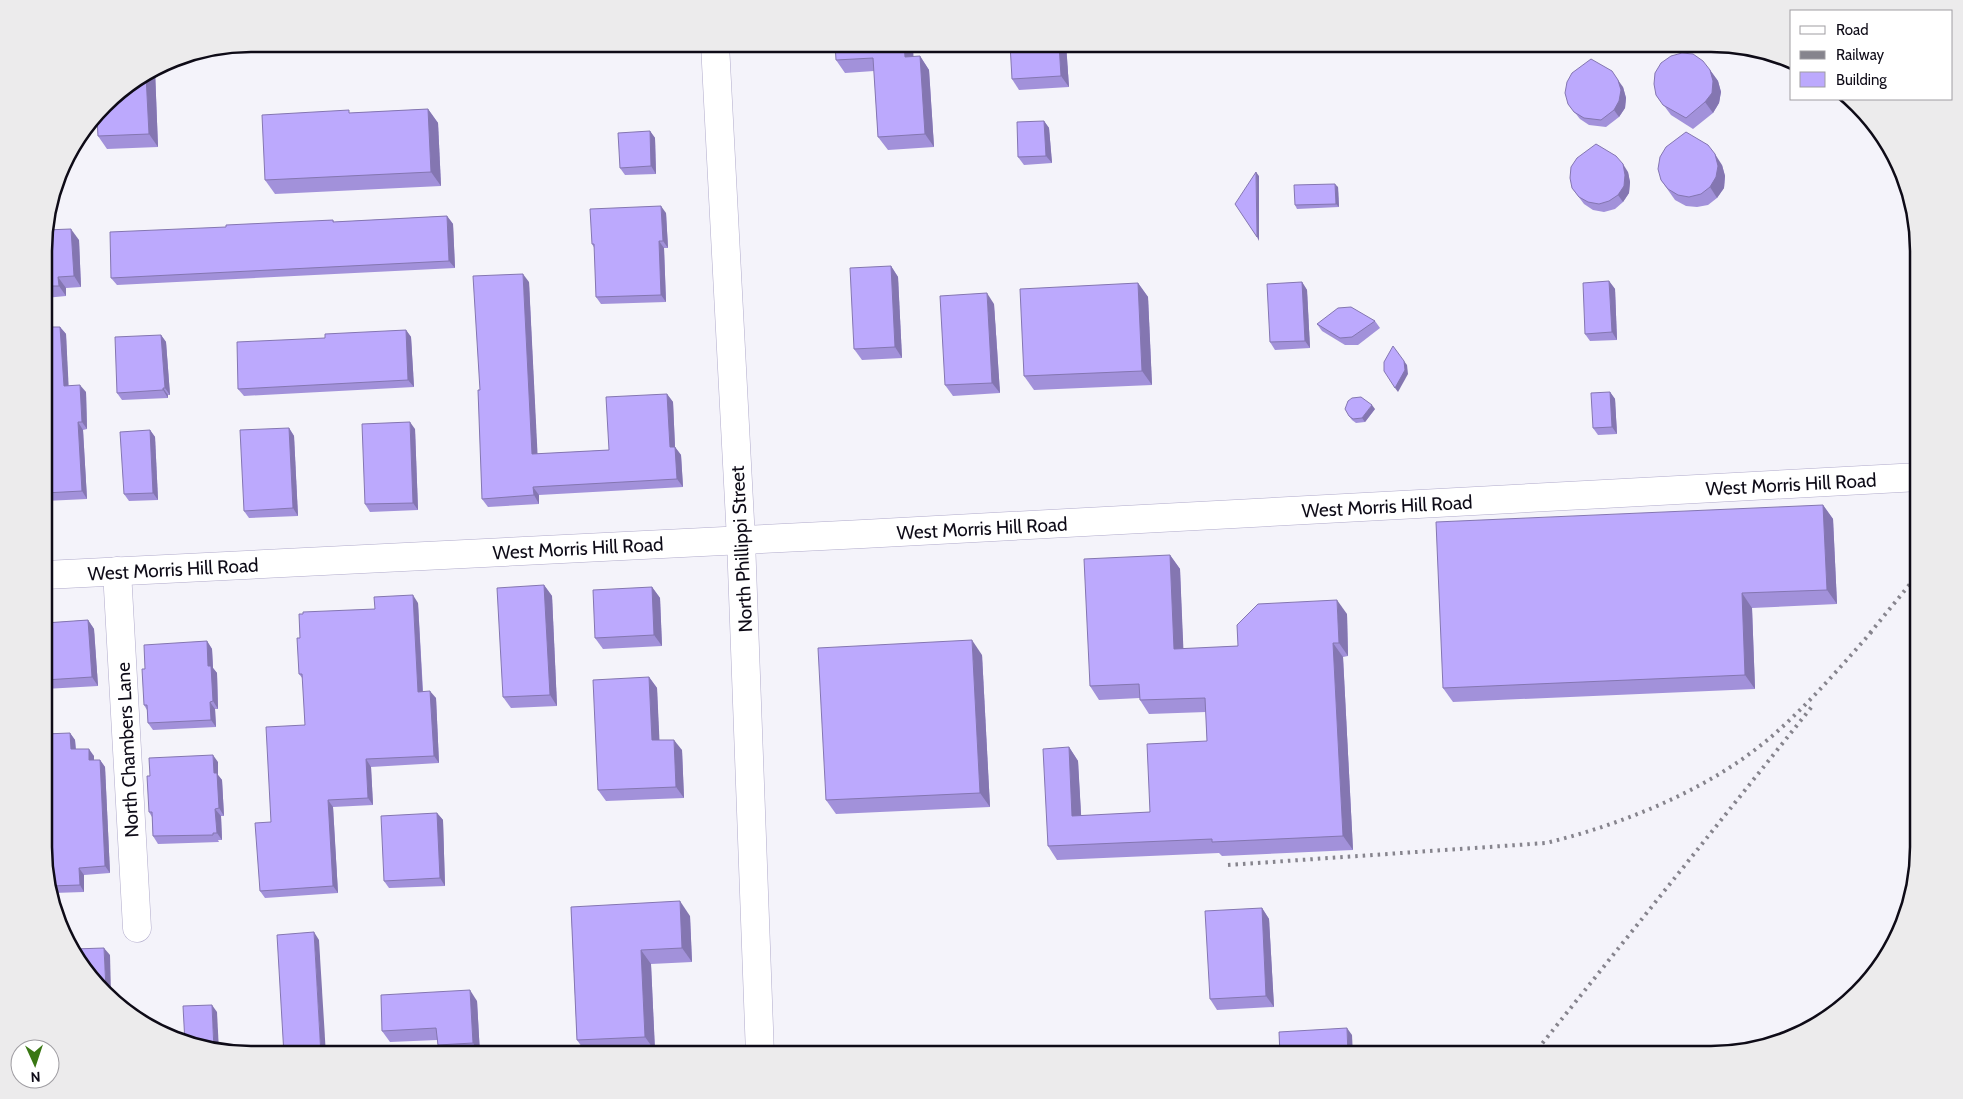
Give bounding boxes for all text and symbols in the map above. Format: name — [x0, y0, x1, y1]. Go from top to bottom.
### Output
legend — [1790, 10, 1953, 100]
text: Road — [1836, 21, 1869, 39]
text: Railway — [1836, 46, 1885, 64]
text: Building — [1836, 71, 1887, 89]
street label: North Phillippi Street — [726, 464, 757, 633]
street label: West Morris Hill Road — [1705, 469, 1877, 500]
street label: West Morris Hill Road — [1301, 491, 1473, 522]
street label: West Morris Hill Road — [896, 513, 1068, 544]
street label: West Morris Hill Road — [492, 533, 664, 564]
street label: West Morris Hill Road — [87, 554, 259, 585]
street label: North Chambers Lane — [111, 661, 144, 838]
north arrow — [10, 1039, 60, 1089]
text: N — [30, 1068, 41, 1086]

